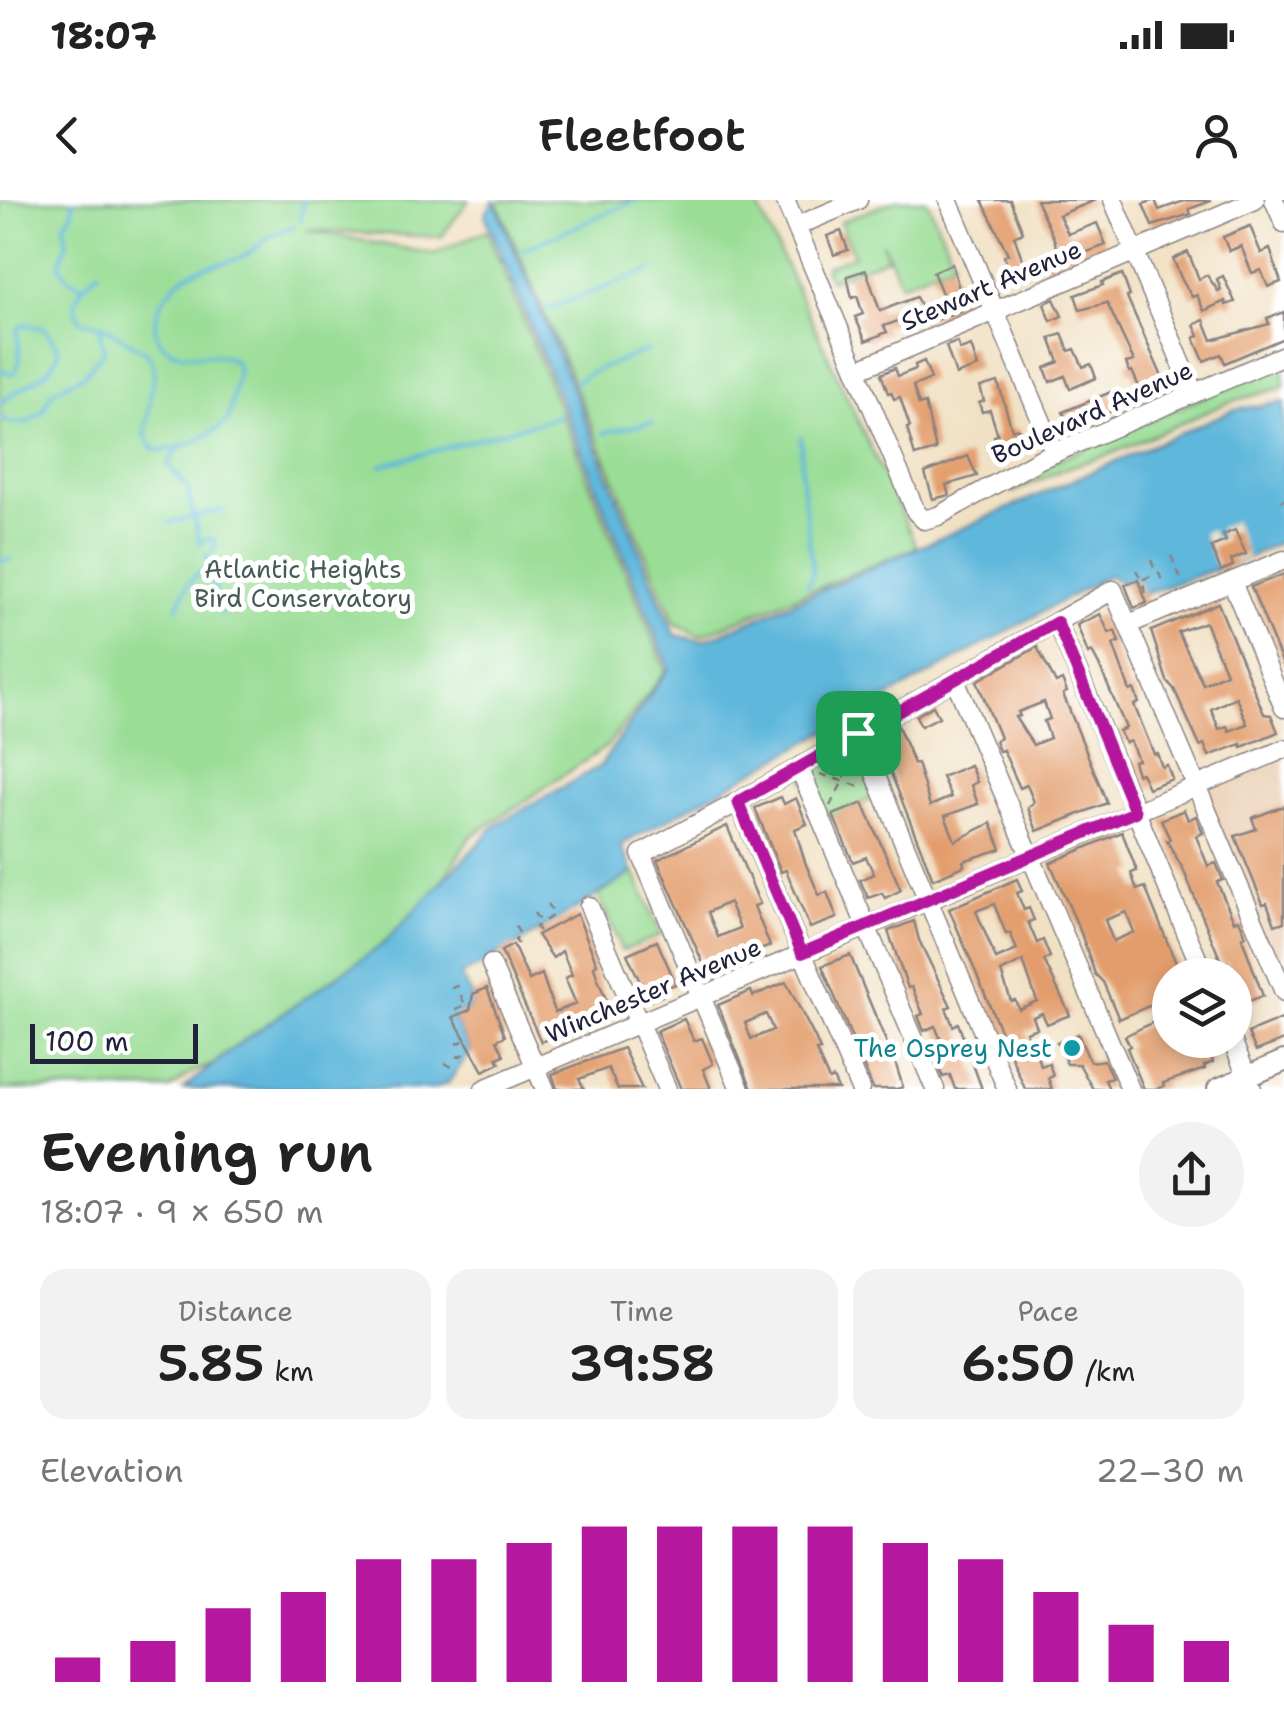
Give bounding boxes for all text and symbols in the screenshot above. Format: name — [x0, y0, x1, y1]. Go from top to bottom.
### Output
text: 18:07 — [50, 10, 157, 61]
text: Fleetfoot — [538, 105, 746, 165]
icon: back — [40, 108, 95, 163]
icon: person — [1189, 108, 1244, 163]
street label: Stewart Avenue — [896, 232, 1086, 338]
street label: Boulevard Avenue — [986, 352, 1198, 472]
park label: Atlantic Heights Bird Conservatory — [194, 552, 412, 615]
pin — [816, 691, 901, 776]
icon: arrive — [831, 706, 886, 761]
street label: Winchester Avenue — [540, 929, 766, 1051]
map controls — [1152, 958, 1252, 1058]
button: layers — [1152, 958, 1252, 1058]
scale bar — [30, 1019, 198, 1064]
text: 100 m — [45, 1022, 129, 1060]
place label: The Osprey Nest — [853, 1031, 1052, 1065]
marker: The Osprey Nest — [1061, 1037, 1083, 1059]
text: Evening run — [40, 1115, 373, 1189]
button: share — [1139, 1122, 1244, 1227]
text: 18:07 · 9 × 650 m — [40, 1190, 323, 1233]
text: Distance — [178, 1292, 293, 1330]
text: Time — [610, 1292, 674, 1330]
text: Pace — [1018, 1292, 1079, 1330]
text: 5.85 — [158, 1330, 265, 1397]
text: 39:58 — [568, 1330, 716, 1397]
text: 6:50 — [961, 1330, 1076, 1397]
text: km — [265, 1352, 314, 1390]
text: /km — [1076, 1352, 1135, 1390]
text: Elevation — [40, 1449, 183, 1492]
text: 22–30 m — [1096, 1449, 1244, 1492]

